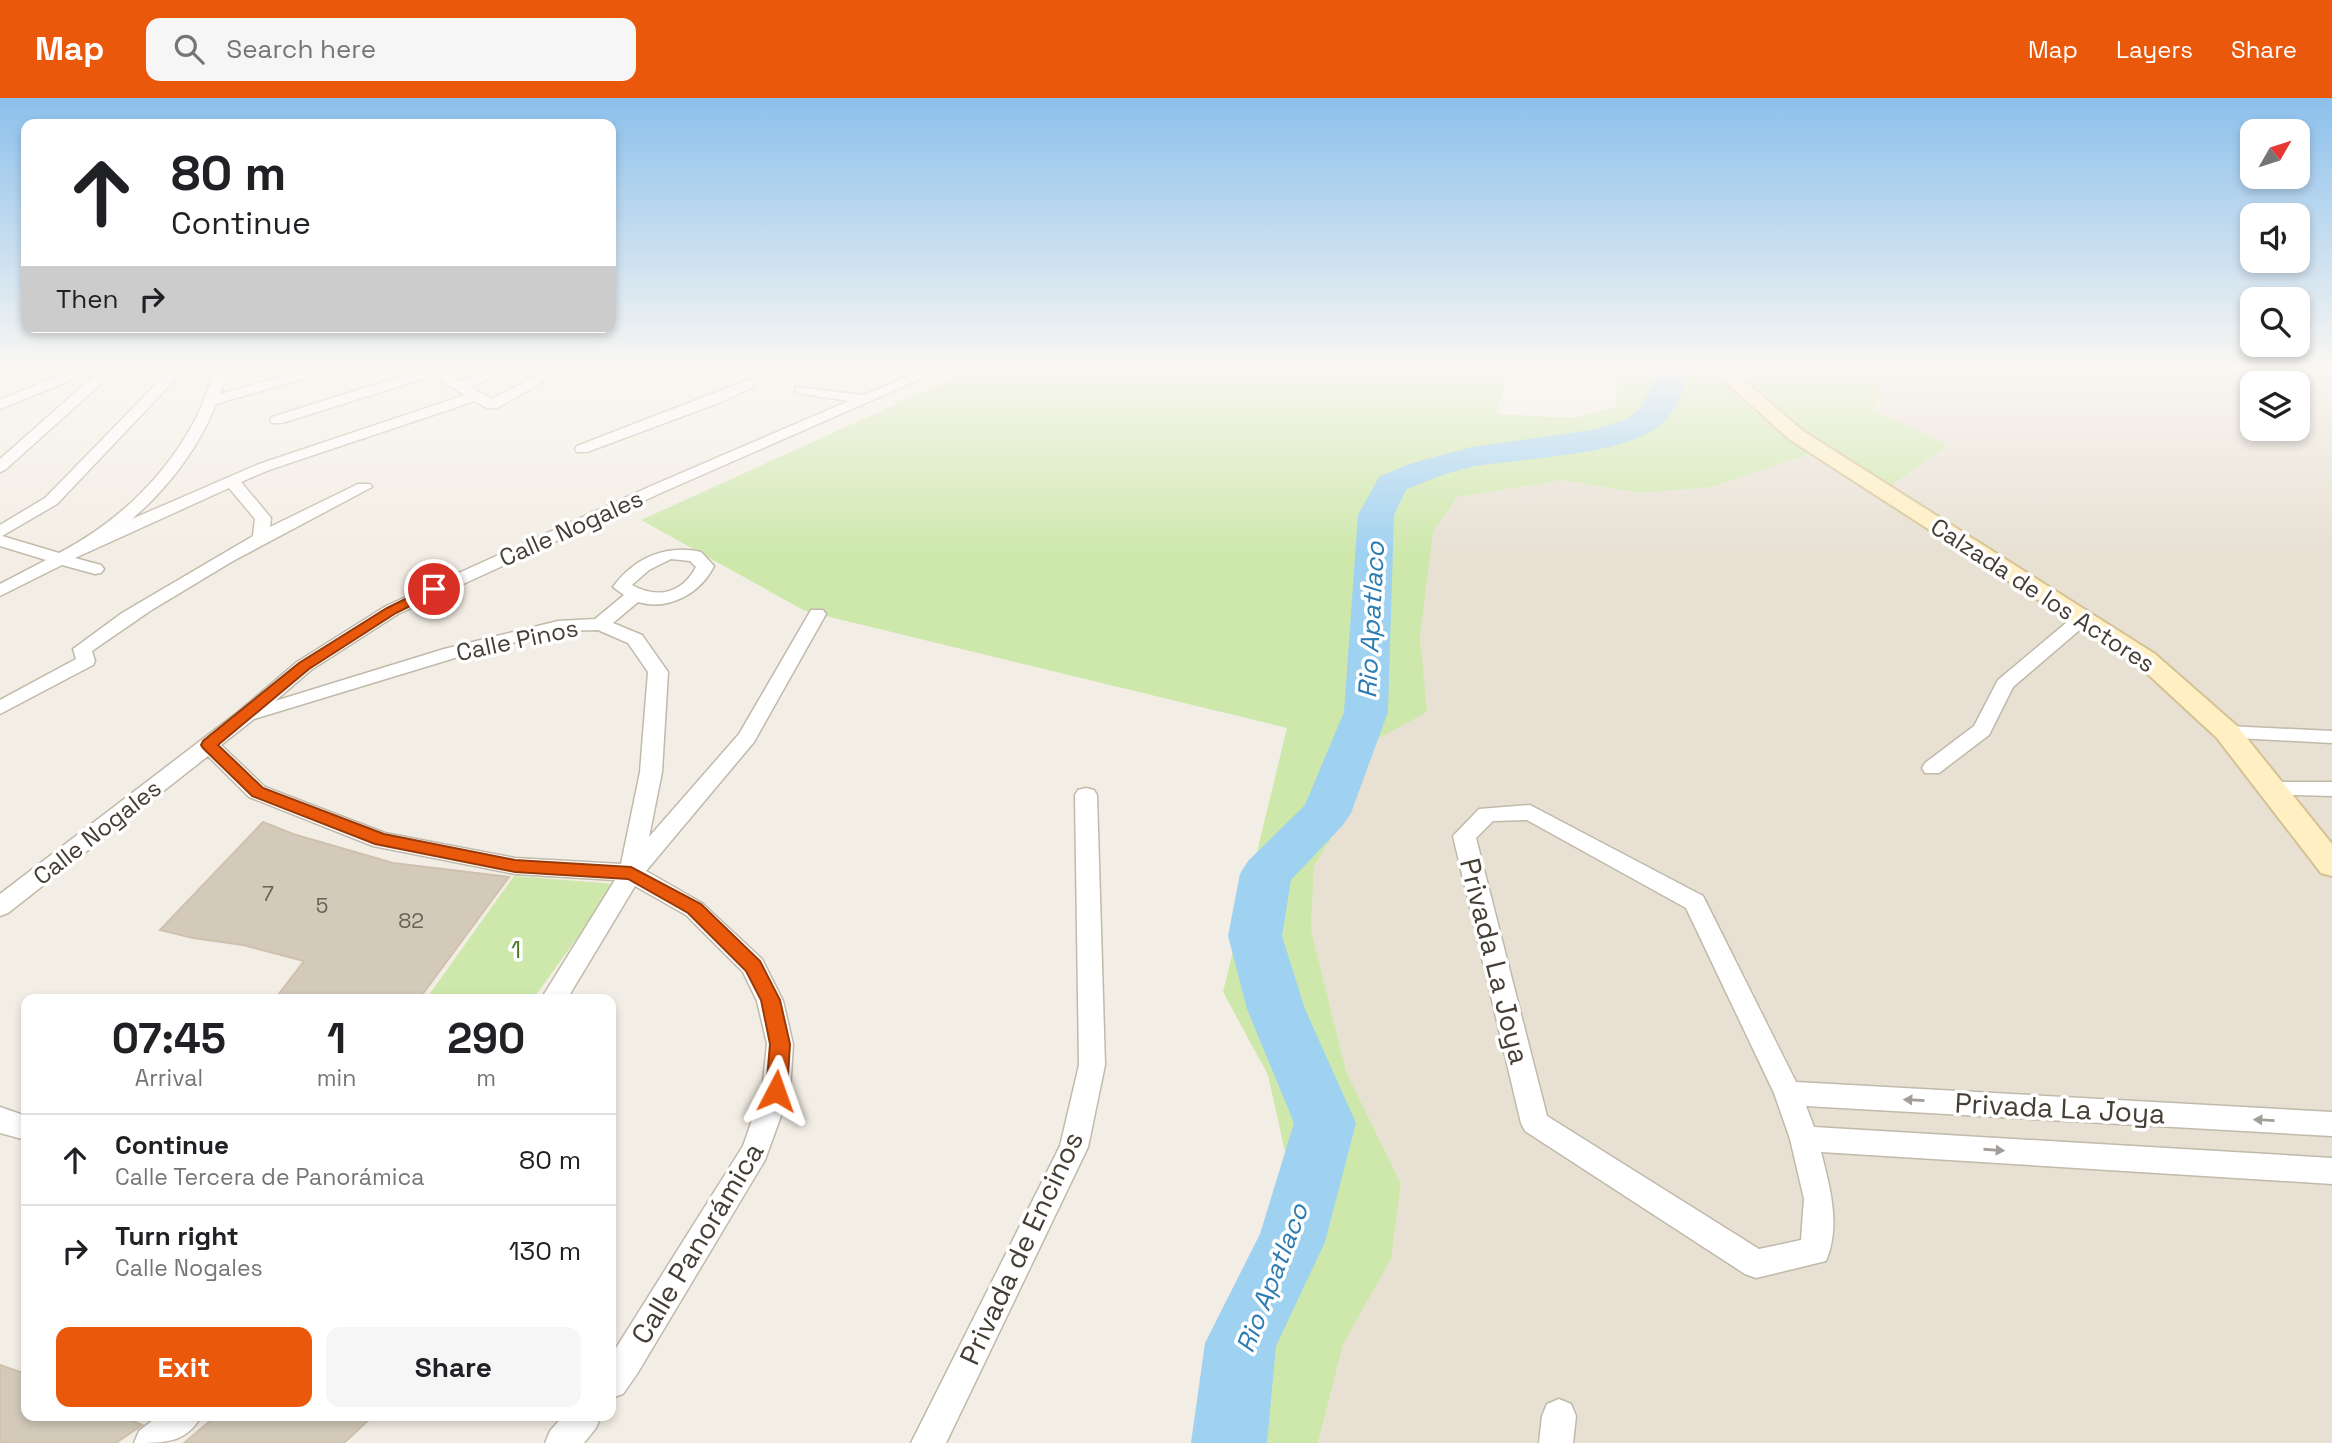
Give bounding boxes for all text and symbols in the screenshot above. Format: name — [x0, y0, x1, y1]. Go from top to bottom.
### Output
search box — [146, 18, 636, 81]
text: Map — [35, 28, 104, 70]
icon: search — [170, 30, 208, 68]
text: Search here — [226, 32, 376, 66]
text: Map — [2028, 34, 2078, 65]
text: Layers — [2116, 34, 2193, 65]
text: Share — [2231, 34, 2297, 65]
north arrow — [2240, 119, 2310, 189]
map controls — [2240, 119, 2310, 441]
text: 80 m — [171, 142, 286, 204]
icon: ahead — [56, 147, 147, 238]
text: Continue — [171, 203, 311, 243]
button: sound — [2240, 203, 2310, 273]
icon: right — [133, 280, 171, 318]
text: Then — [56, 282, 119, 316]
button: search — [2240, 287, 2310, 357]
button: layers — [2240, 371, 2310, 441]
street label: Calle Nogales — [494, 483, 648, 573]
street label: Calzada de los Actores — [1925, 511, 2161, 679]
water label: Rio Apatlaco — [1350, 540, 1392, 699]
pin — [404, 559, 464, 619]
icon: arrive — [415, 570, 453, 608]
street label: Calle Pinos — [453, 612, 581, 668]
street label: Calle Nogales — [27, 772, 167, 892]
street label: Privada La Joya — [1452, 854, 1538, 1068]
house number: 7 — [262, 880, 274, 907]
house number: 5 — [316, 892, 328, 919]
house number: 82 — [398, 907, 424, 934]
park label: 1 — [511, 934, 521, 965]
text: 07:45 — [112, 1012, 226, 1065]
text: 1 — [327, 1012, 346, 1065]
text: 290 — [447, 1012, 525, 1065]
position arrow — [739, 1054, 813, 1128]
text: Arrival — [135, 1063, 203, 1093]
text: min — [317, 1063, 356, 1093]
text: m — [476, 1063, 496, 1093]
street label: Privada La Joya — [1954, 1085, 2166, 1131]
one-way arrow — [1903, 1094, 1925, 1105]
one-way arrow — [2253, 1114, 2275, 1125]
street label: Privada de Encinos — [951, 1126, 1091, 1370]
text: Continue — [115, 1128, 229, 1162]
street label: Calle Panorámica — [623, 1136, 771, 1350]
icon: ahead — [56, 1141, 94, 1179]
text: 80 m — [519, 1143, 581, 1177]
one-way arrow — [1983, 1145, 2005, 1156]
text: Calle Tercera de Panorámica — [115, 1162, 424, 1192]
water label: Rio Apatlaco — [1228, 1198, 1316, 1357]
text: Turn right — [115, 1219, 239, 1253]
icon: right — [56, 1232, 94, 1270]
text: 130 m — [509, 1234, 581, 1268]
text: Calle Nogales — [115, 1253, 263, 1283]
button: Exit — [56, 1327, 312, 1407]
button: Share — [326, 1327, 581, 1407]

